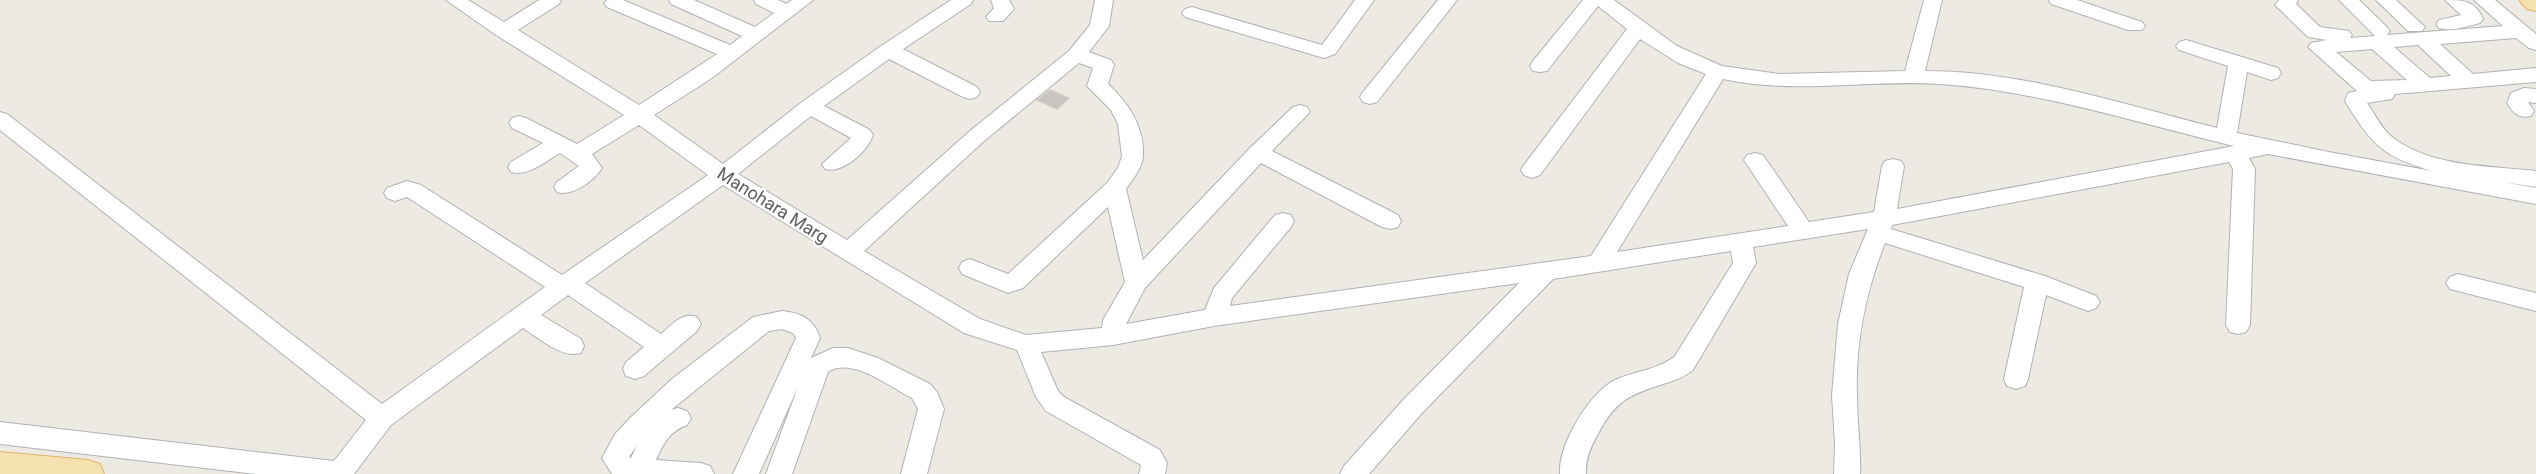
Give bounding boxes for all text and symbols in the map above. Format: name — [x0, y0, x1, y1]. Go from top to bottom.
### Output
street label: Manohara Marg — [714, 162, 832, 248]

